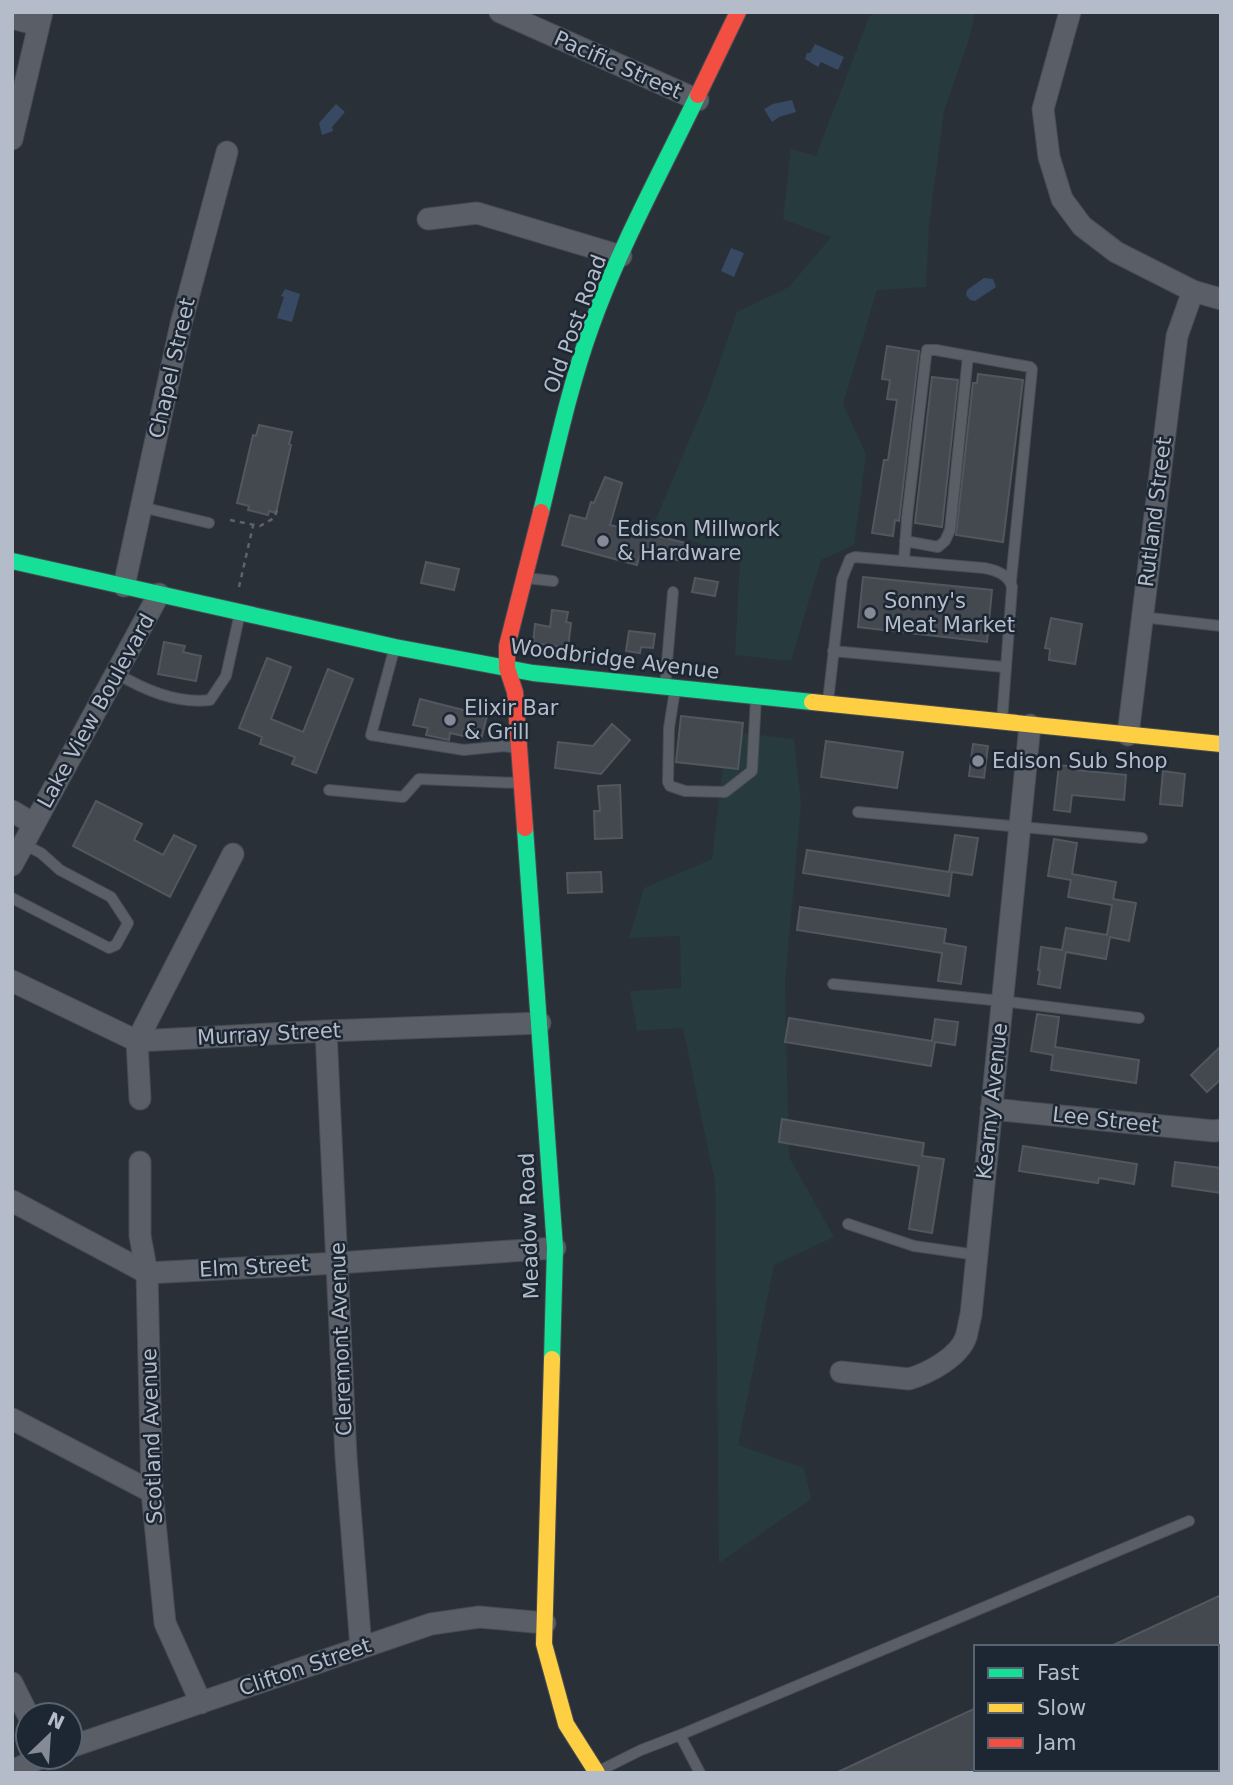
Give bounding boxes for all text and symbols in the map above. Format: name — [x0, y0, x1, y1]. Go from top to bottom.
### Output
street label: Pacific Street — [550, 26, 686, 104]
street label: Old Post Road — [539, 251, 611, 397]
street label: Chapel Street — [144, 295, 200, 441]
street label: Rutland Street — [1134, 436, 1176, 588]
place label: Edison Millwork & Hardware — [617, 517, 780, 565]
marker: Edison Millwork & Hardware — [595, 533, 611, 549]
place label: Sonny's Meat Market — [884, 589, 1015, 637]
marker: Sonny's Meat Market — [862, 605, 878, 621]
street label: Lake View Boulevard — [33, 610, 159, 812]
street label: Woodbridge Avenue — [509, 634, 721, 684]
place label: Elixir Bar & Grill — [464, 696, 559, 744]
marker: Elixir Bar & Grill — [442, 712, 458, 728]
place label: Edison Sub Shop — [992, 749, 1168, 773]
marker: Edison Sub Shop — [970, 753, 986, 769]
street label: Murray Street — [196, 1018, 342, 1050]
street label: Kearny Avenue — [972, 1022, 1012, 1180]
street label: Lee Street — [1051, 1102, 1161, 1138]
street label: Meadow Road — [514, 1152, 544, 1300]
street label: Cleremont Avenue — [326, 1242, 356, 1436]
street label: Elm Street — [198, 1252, 310, 1282]
street label: Scotland Avenue — [137, 1348, 167, 1524]
street label: Clifton Street — [236, 1633, 374, 1701]
legend — [974, 1645, 1219, 1771]
text: Fast — [1037, 1661, 1079, 1685]
text: Slow — [1037, 1696, 1086, 1720]
north arrow — [14, 1701, 84, 1771]
text: N — [44, 1707, 68, 1734]
text: Jam — [1035, 1731, 1077, 1755]

